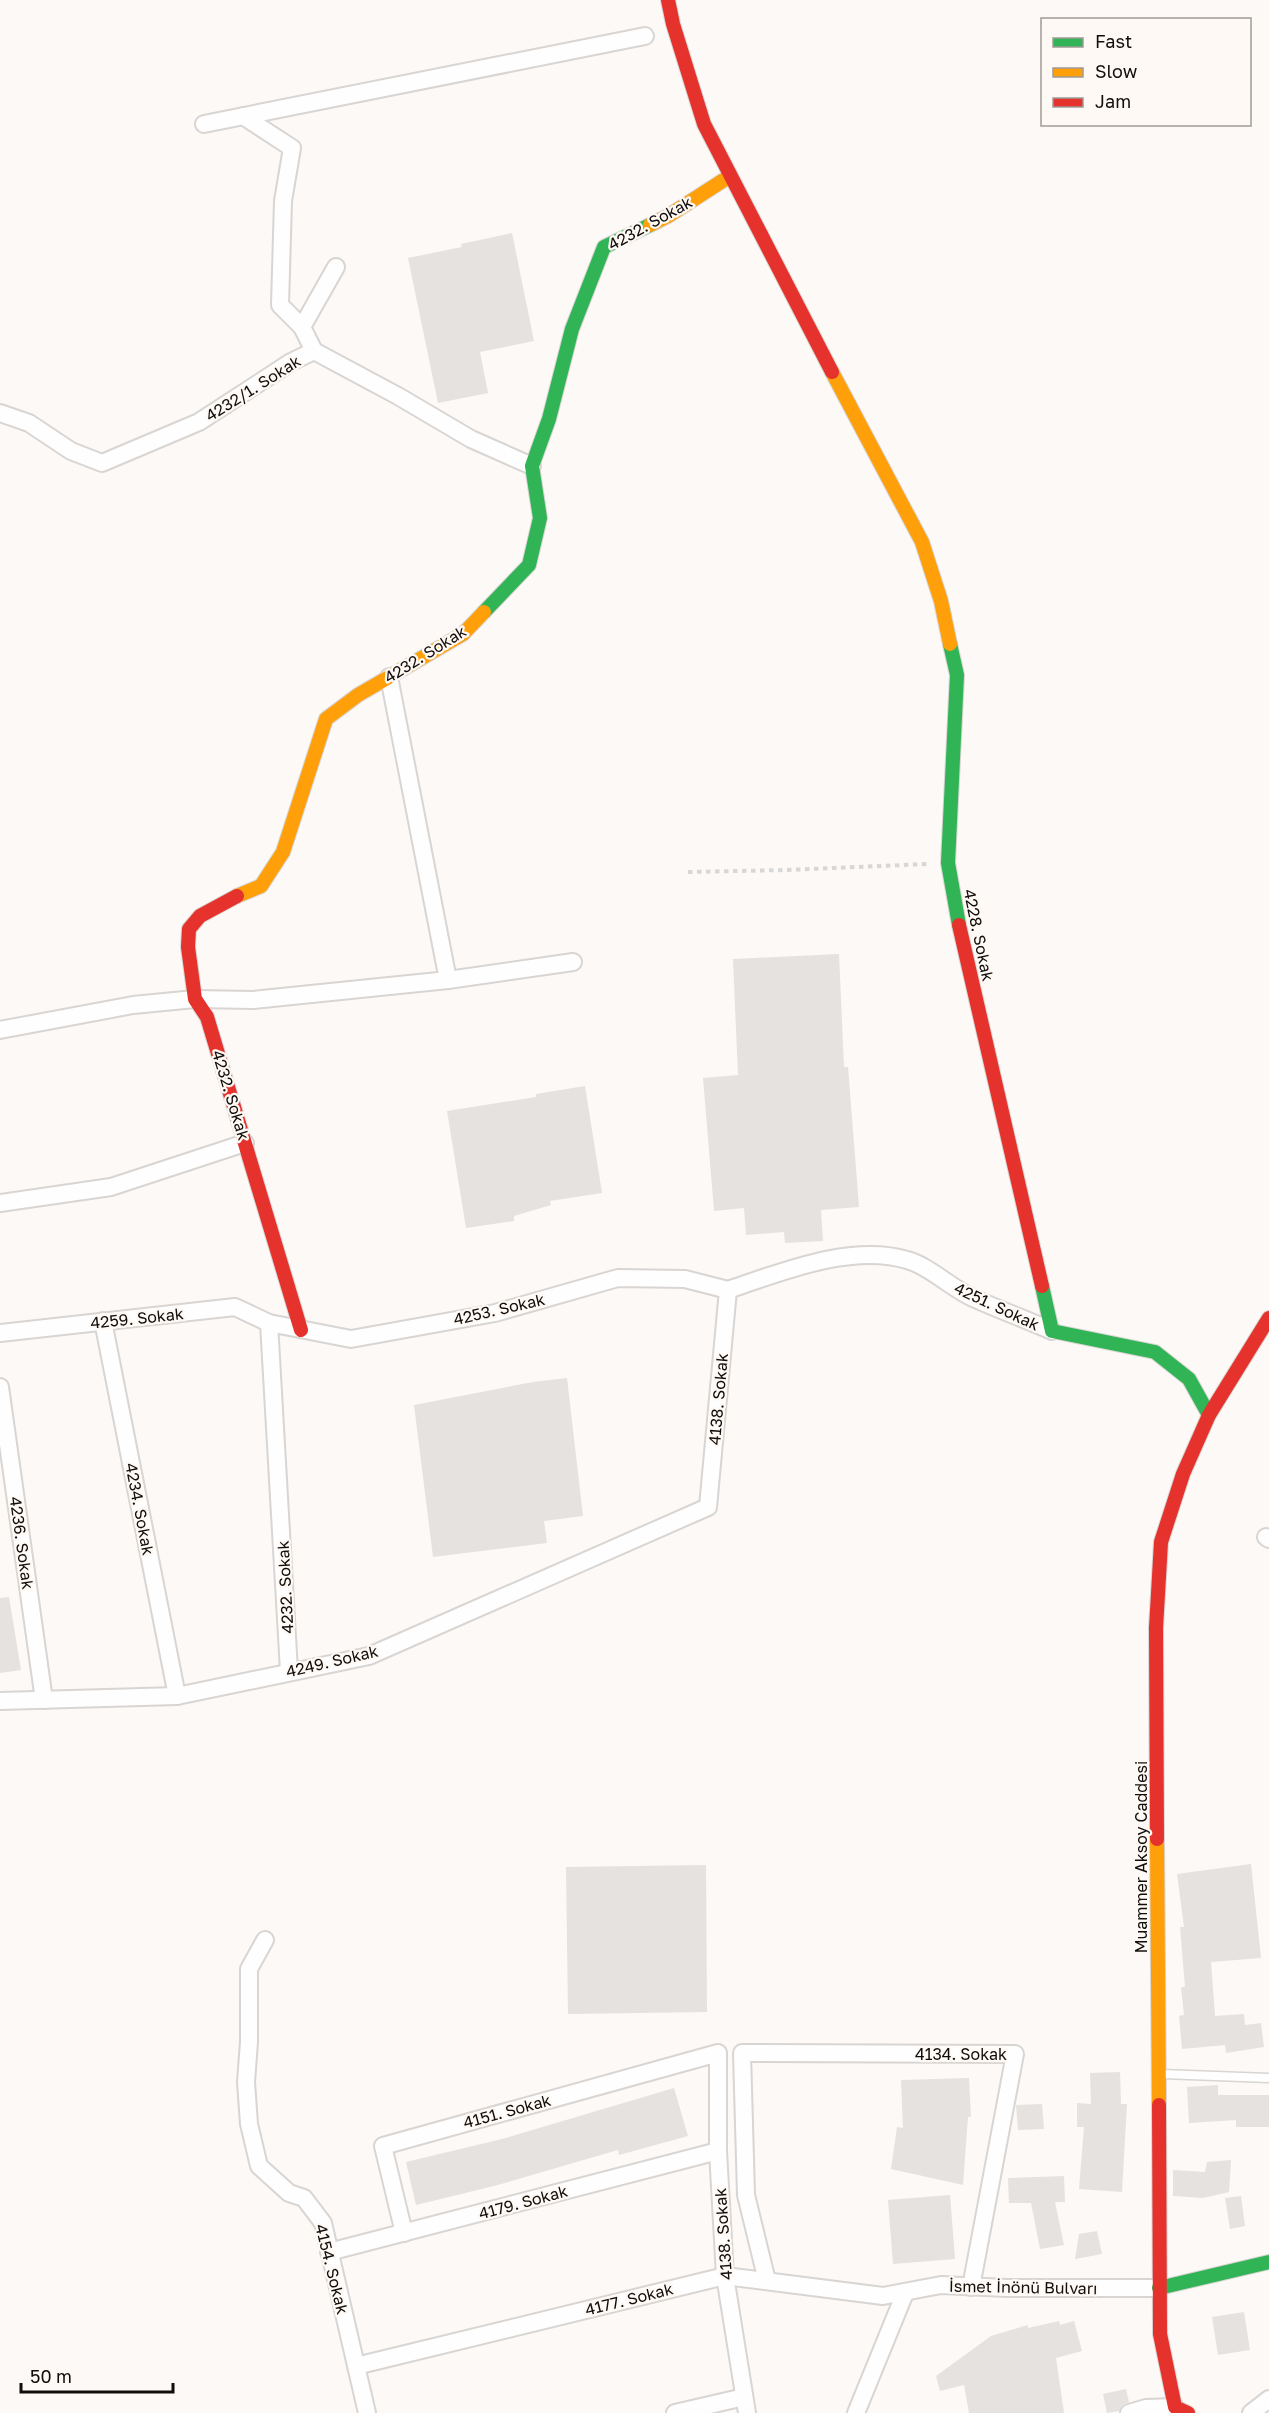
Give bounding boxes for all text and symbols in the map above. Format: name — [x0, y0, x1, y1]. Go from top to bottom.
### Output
legend — [1041, 18, 1251, 126]
text: Fast — [1095, 30, 1132, 52]
text: Slow — [1095, 60, 1138, 82]
text: Jam — [1095, 90, 1131, 112]
street label: 4232. Sokak — [604, 192, 696, 254]
street label: 4232/1. Sokak — [202, 351, 304, 425]
street label: 4232. Sokak — [380, 621, 470, 687]
street label: 4228. Sokak — [959, 887, 999, 983]
street label: 4232. Sokak — [208, 1047, 254, 1143]
street label: 4251. Sokak — [951, 1278, 1043, 1334]
street label: 4253. Sokak — [451, 1289, 547, 1329]
street label: 4259. Sokak — [89, 1303, 185, 1333]
street label: 4138. Sokak — [704, 1352, 732, 1446]
street label: 4234. Sokak — [121, 1461, 159, 1557]
street label: 4236. Sokak — [6, 1495, 38, 1591]
street label: 4232. Sokak — [273, 1540, 297, 1634]
street label: 4249. Sokak — [284, 1641, 380, 1681]
street label: Muammer Aksoy Caddesi — [1131, 1761, 1151, 1953]
street label: 4134. Sokak — [915, 2044, 1007, 2064]
street label: 4151. Sokak — [461, 2090, 553, 2132]
street label: 4179. Sokak — [476, 2181, 570, 2223]
street label: 4138. Sokak — [710, 2187, 736, 2281]
street label: 4154. Sokak — [311, 2222, 353, 2316]
street label: İsmet İnönü Bulvarı — [949, 2276, 1097, 2298]
street label: 4177. Sokak — [583, 2278, 675, 2320]
scale bar — [21, 2356, 172, 2394]
text: 50 m — [30, 2365, 72, 2387]

